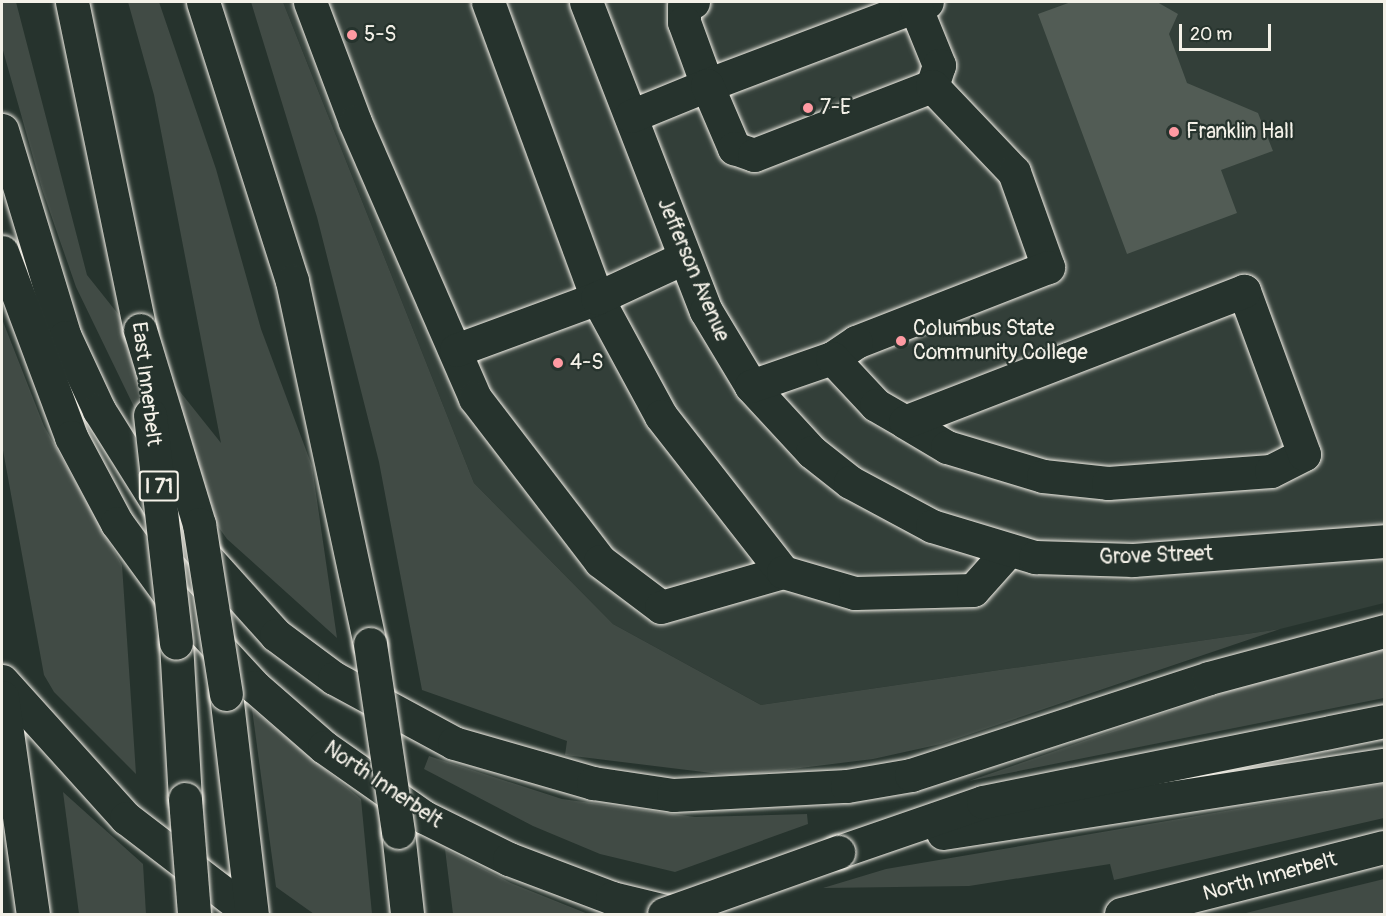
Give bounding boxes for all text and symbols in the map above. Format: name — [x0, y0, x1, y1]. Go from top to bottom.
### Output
scale bar — [1182, 12, 1274, 50]
place label: 5-S — [364, 22, 397, 48]
text: 20 m — [1190, 23, 1232, 46]
marker: 5-S — [345, 28, 359, 42]
place label: 7-E — [820, 95, 851, 121]
marker: 7-E — [801, 101, 815, 115]
place label: Franklin Hall — [1186, 119, 1294, 145]
marker: Franklin Hall — [1167, 125, 1181, 139]
street label: Jefferson Avenue — [651, 194, 735, 346]
place label: Columbus State Community College — [913, 316, 1088, 366]
street label: East Innerbelt — [126, 321, 166, 447]
marker: Columbus State Community College — [894, 334, 908, 348]
place label: 4-S — [570, 350, 603, 376]
marker: 4-S — [551, 356, 565, 370]
road number: I 71 — [138, 469, 180, 503]
street label: Grove Street — [1099, 541, 1213, 571]
street label: North Innerbelt — [319, 736, 447, 834]
street label: North Innerbelt — [1200, 847, 1340, 907]

